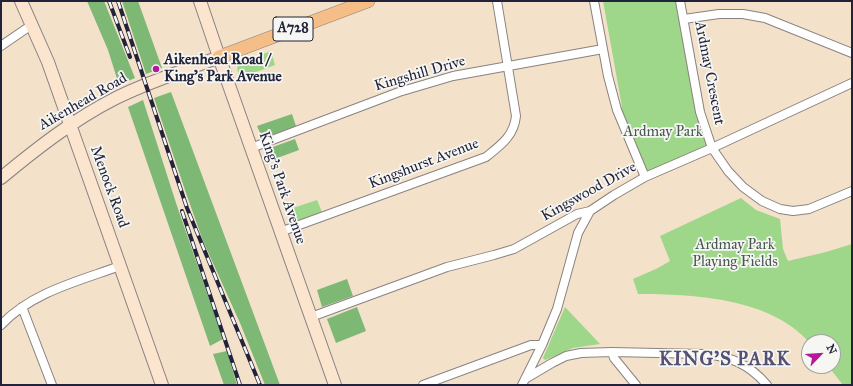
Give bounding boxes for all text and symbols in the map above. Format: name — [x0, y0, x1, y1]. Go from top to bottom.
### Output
road number: A728 — [273, 17, 313, 41]
street label: Ardmay Crescent — [690, 19, 728, 127]
place label: Aikenhead Road / King's Park Avenue — [164, 51, 282, 86]
street label: Kingshill Drive — [372, 52, 468, 96]
marker: Aikenhead Road / King's Park Avenue — [151, 64, 161, 74]
street label: Aikenhead Road — [36, 69, 130, 135]
park label: Ardmay Park — [623, 123, 703, 141]
street label: King's Park Avenue — [254, 129, 310, 247]
street label: Kingshurst Avenue — [367, 135, 481, 193]
street label: Menock Road — [86, 144, 132, 230]
street label: Kingswood Drive — [538, 158, 640, 226]
park label: Ardmay Park Playing Fields — [692, 236, 778, 271]
north arrow — [801, 334, 841, 374]
text: N — [824, 342, 839, 356]
district label: KING'S PARK — [659, 349, 791, 371]

